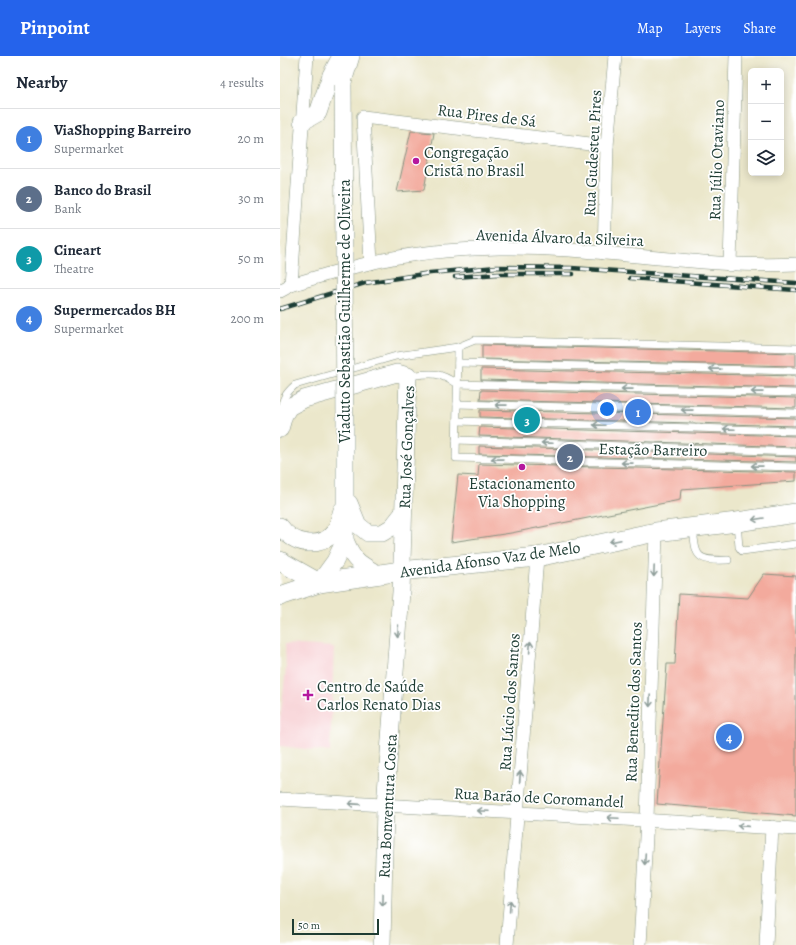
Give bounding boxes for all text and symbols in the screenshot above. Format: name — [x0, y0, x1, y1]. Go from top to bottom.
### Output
text: Pinpoint — [20, 15, 90, 41]
text: Map — [637, 19, 663, 38]
text: Layers — [685, 19, 721, 38]
text: Share — [743, 19, 776, 38]
map controls — [748, 68, 784, 176]
button: + — [748, 68, 784, 104]
text: Nearby — [16, 71, 67, 94]
text: 4 results — [220, 74, 264, 91]
street label: Rua Gudesteu Pires — [579, 89, 607, 217]
street label: Rua Pires de Sá — [436, 99, 538, 133]
street label: Rua Júlio Otaviano — [704, 99, 730, 221]
button: − — [748, 104, 784, 140]
text: ViaShopping Barreiro — [54, 120, 191, 140]
text: 1 — [27, 130, 31, 147]
text: 20 m — [238, 130, 264, 147]
text: Supermarket — [54, 140, 124, 157]
button: layers — [748, 140, 784, 176]
place label: Congregação Cristã no Brasil — [424, 142, 524, 182]
marker: Congregação Cristã no Brasil — [411, 156, 421, 166]
street label: Viaduto Sebastião Guilherme de Oliveira — [334, 179, 356, 444]
text: Banco do Brasil — [54, 180, 151, 200]
text: 2 — [26, 190, 32, 207]
text: 30 m — [238, 190, 264, 207]
text: Bank — [54, 200, 81, 217]
street label: Avenida Álvaro da Silveira — [475, 224, 645, 252]
text: Cineart — [54, 240, 101, 260]
text: 3 — [26, 250, 32, 267]
text: 50 m — [238, 250, 264, 267]
text: Theatre — [54, 260, 94, 277]
text: Supermercados BH — [54, 300, 176, 320]
text: 4 — [26, 310, 32, 327]
text: 200 m — [231, 310, 264, 327]
text: Supermarket — [54, 320, 124, 337]
one-way arrow — [709, 365, 722, 373]
street label: Rua José Gonçalves — [394, 385, 420, 509]
one-way arrow — [621, 385, 634, 393]
one-way arrow — [751, 388, 764, 396]
pin: 1 — [625, 397, 651, 427]
your location — [597, 399, 617, 419]
one-way arrow — [495, 401, 508, 409]
pin: 3 — [514, 405, 540, 435]
one-way arrow — [681, 406, 694, 414]
one-way arrow — [593, 421, 606, 429]
one-way arrow — [723, 425, 736, 433]
street label: Estação Barreiro — [599, 438, 707, 462]
one-way arrow — [541, 439, 554, 447]
pin: 2 — [557, 442, 583, 472]
one-way arrow — [491, 456, 504, 463]
one-way arrow — [621, 459, 634, 467]
marker: Estacionamento Via Shopping — [517, 462, 527, 472]
one-way arrow — [751, 462, 764, 470]
place label: Estacionamento Via Shopping — [469, 473, 575, 513]
one-way arrow — [751, 515, 764, 523]
street label: Avenida Afonso Vaz de Melo — [398, 536, 582, 584]
one-way arrow — [609, 537, 622, 545]
one-way arrow — [651, 564, 658, 577]
street label: Rua Benedito dos Santos — [620, 621, 648, 783]
one-way arrow — [394, 624, 401, 637]
street label: Rua Lúcio dos Santos — [494, 632, 526, 772]
one-way arrow — [527, 641, 534, 654]
place label: Centro de Saúde Carlos Renato Dias — [317, 676, 441, 716]
marker: Centro de Saúde Carlos Renato Dias — [302, 689, 314, 701]
one-way arrow — [647, 694, 654, 707]
pin: 4 — [716, 722, 742, 752]
street label: Rua Bonventura Costa — [373, 733, 403, 879]
one-way arrow — [517, 770, 524, 783]
street label: Rua Barão de Coromandel — [454, 783, 624, 813]
one-way arrow — [348, 800, 361, 808]
one-way arrow — [477, 808, 490, 815]
one-way arrow — [607, 814, 620, 821]
one-way arrow — [737, 822, 750, 829]
one-way arrow — [641, 852, 648, 865]
one-way arrow — [379, 893, 387, 906]
one-way arrow — [507, 900, 514, 913]
scale bar — [292, 917, 379, 936]
text: 50 m — [298, 918, 320, 933]

